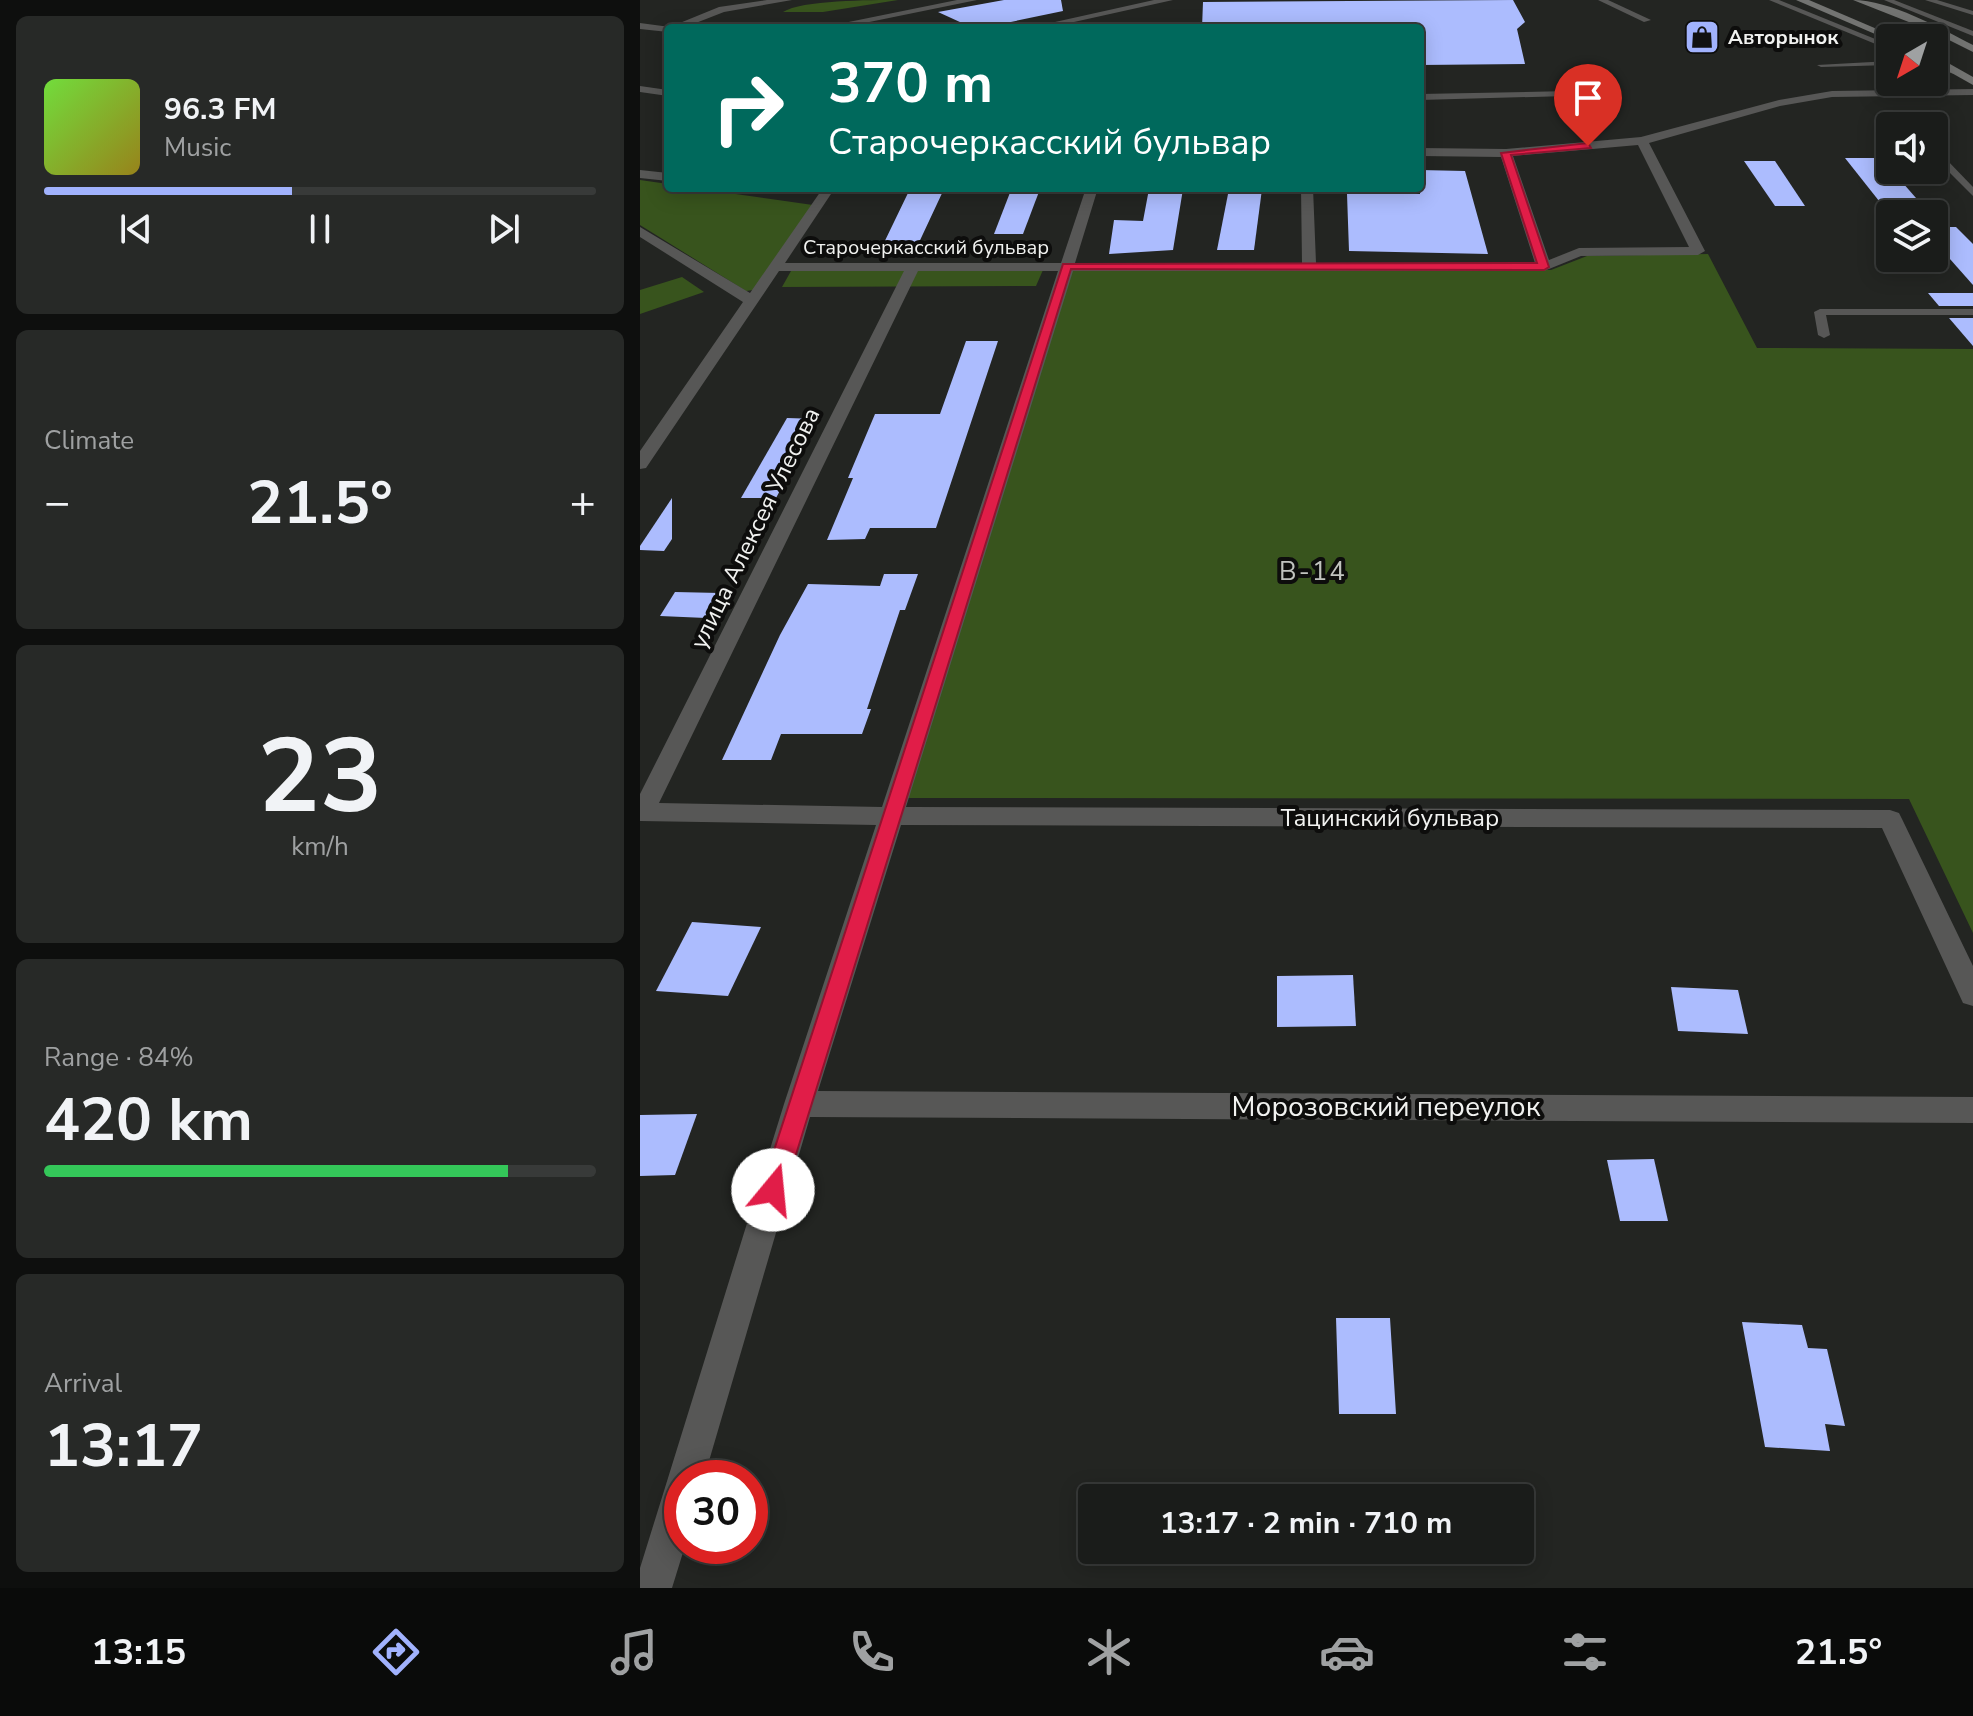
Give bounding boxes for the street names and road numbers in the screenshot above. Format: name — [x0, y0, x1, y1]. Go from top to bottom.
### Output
street label: Старочеркасский бульвар — [803, 234, 1049, 261]
street label: улица Алексея Улесова — [683, 402, 827, 654]
street label: Тацинский бульвар — [1281, 802, 1499, 834]
street label: Морозовский переулок — [1232, 1088, 1541, 1126]

